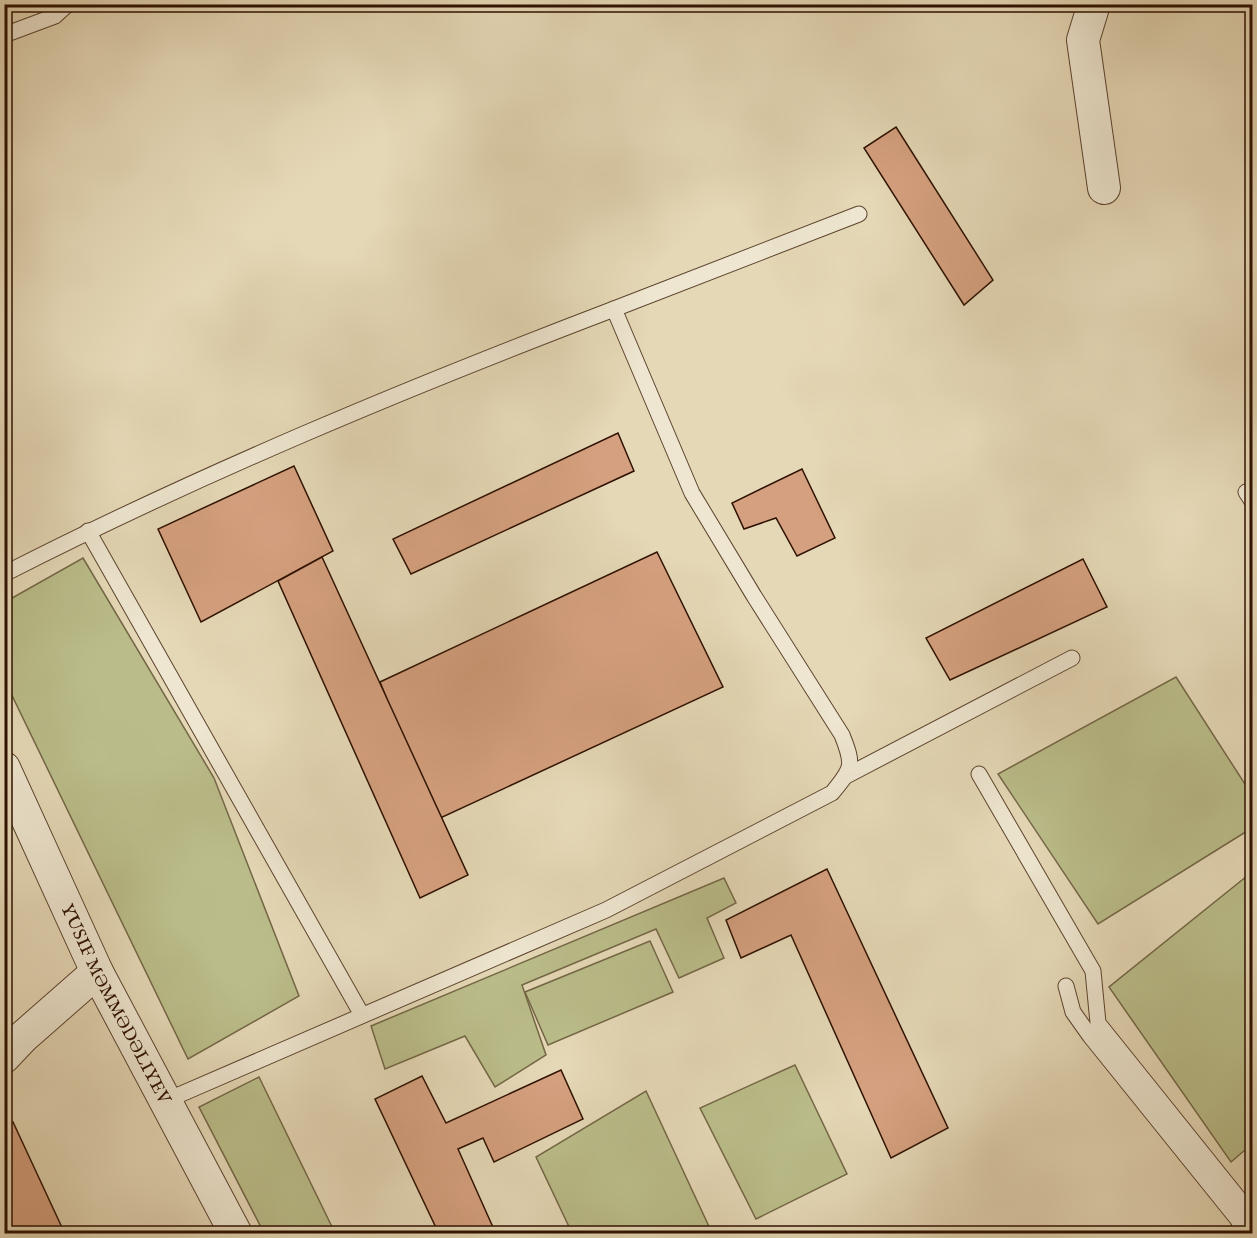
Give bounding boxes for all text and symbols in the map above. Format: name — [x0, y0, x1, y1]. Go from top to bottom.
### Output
street label: YUSIF MƏMMƏDƏLIYEV — [54, 901, 176, 1110]

